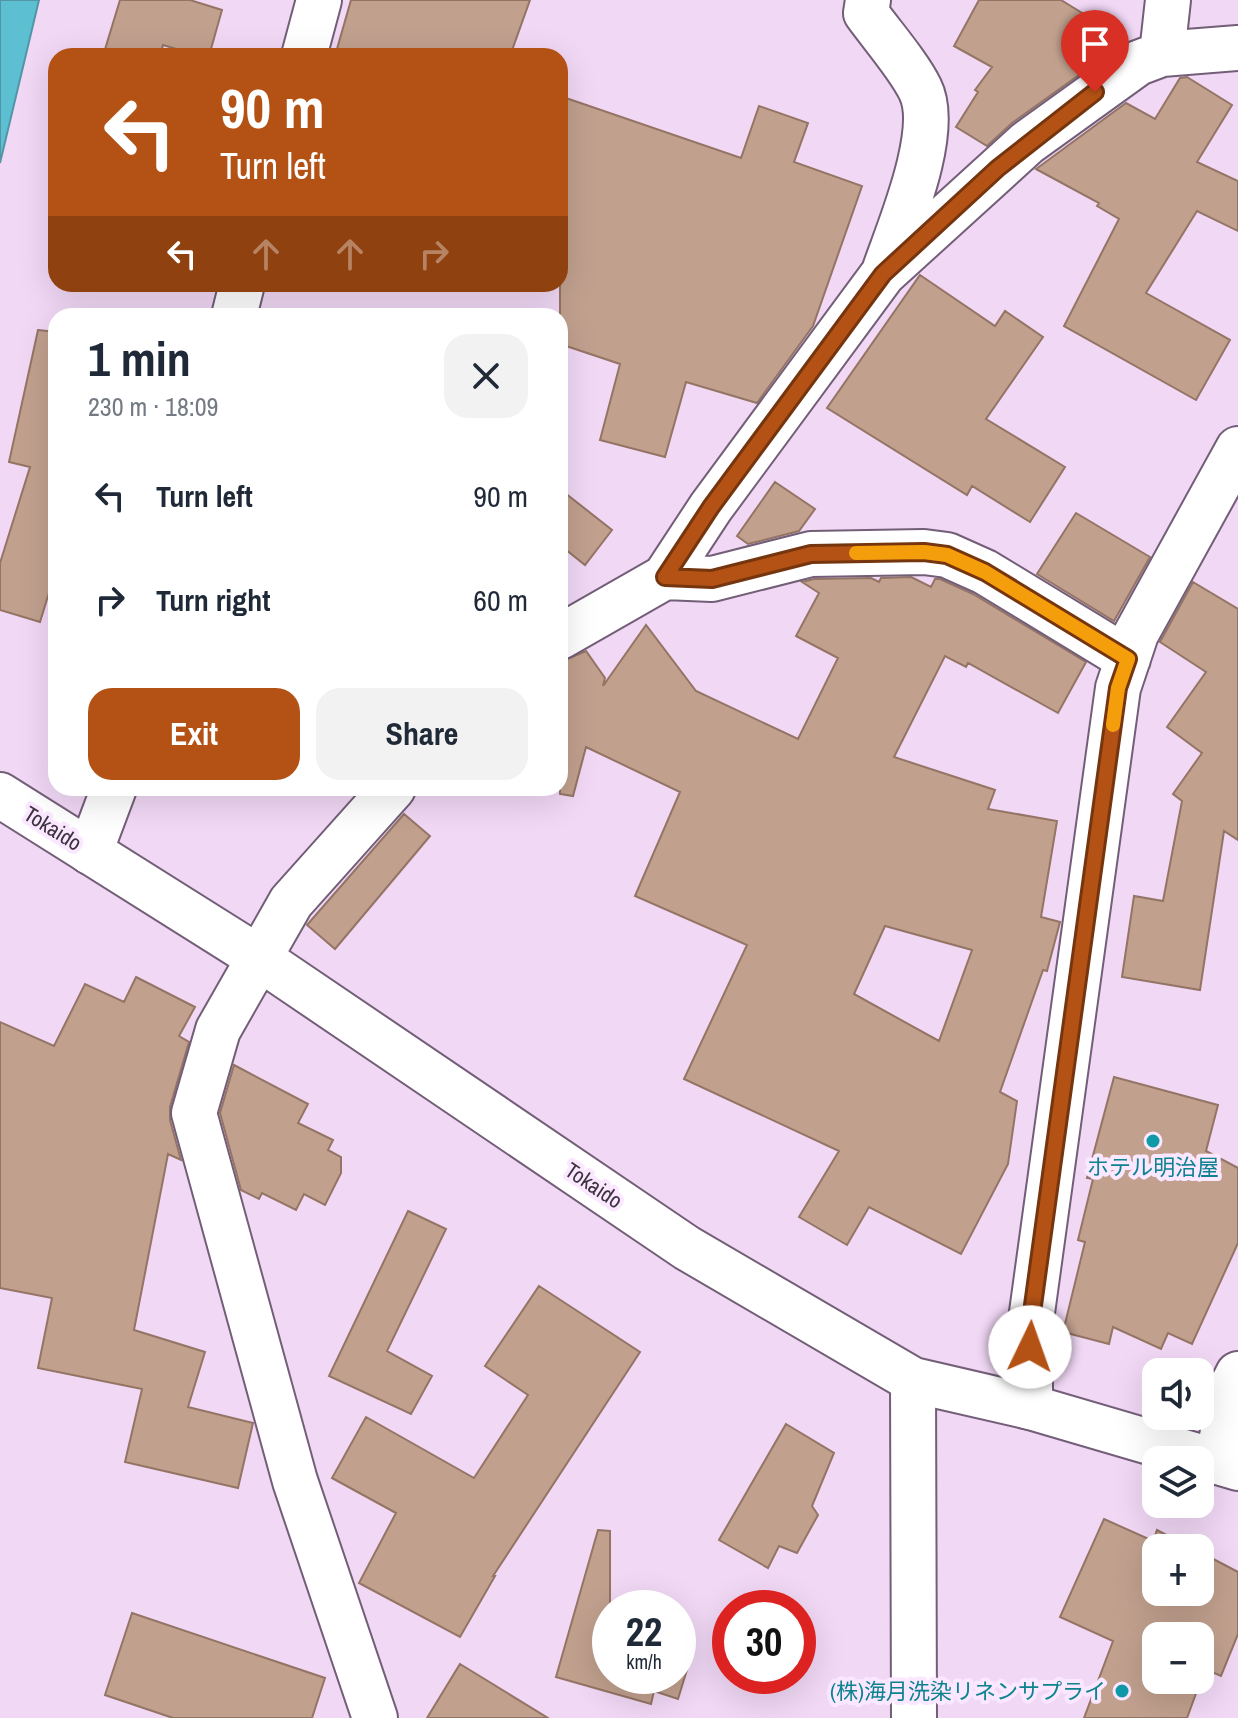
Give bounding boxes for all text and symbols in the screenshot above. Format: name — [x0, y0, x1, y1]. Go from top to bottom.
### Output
pin — [1061, 10, 1129, 92]
icon: arrive — [1073, 22, 1117, 66]
text: 90 m — [220, 70, 325, 145]
icon: left — [88, 80, 192, 184]
text: Turn left — [220, 142, 326, 190]
icon: left — [160, 232, 204, 276]
icon: ahead — [244, 232, 288, 276]
icon: ahead — [328, 232, 372, 276]
icon: right — [412, 232, 456, 276]
text: 1 min — [88, 326, 191, 391]
button: close — [444, 334, 528, 418]
text: 230 m · 18:09 — [88, 389, 218, 424]
icon: left — [88, 474, 132, 518]
text: Turn left — [156, 476, 253, 516]
text: 90 m — [473, 476, 528, 516]
icon: right — [88, 578, 132, 622]
text: Turn right — [156, 580, 270, 620]
text: 60 m — [473, 580, 528, 620]
button: Exit — [88, 688, 300, 780]
button: Share — [316, 688, 528, 780]
street label: Tokaido — [18, 799, 88, 857]
marker: ホテル明治屋 — [1144, 1132, 1162, 1150]
place label: ホテル明治屋 — [1087, 1152, 1219, 1182]
street label: Tokaido — [559, 1155, 629, 1215]
position arrow — [988, 1305, 1072, 1389]
map controls — [1142, 1358, 1214, 1694]
button: sound — [1142, 1358, 1214, 1430]
button: layers — [1142, 1446, 1214, 1518]
button: + — [1142, 1534, 1214, 1606]
speed limit sign: 30 — [712, 1590, 816, 1694]
text: 22 — [626, 1605, 662, 1658]
button: − — [1142, 1622, 1214, 1694]
text: km/h — [626, 1648, 662, 1675]
place label: (株)海月洗染リネンサプライ — [830, 1676, 1106, 1706]
marker: (株)海月洗染リネンサプライ — [1113, 1682, 1131, 1700]

